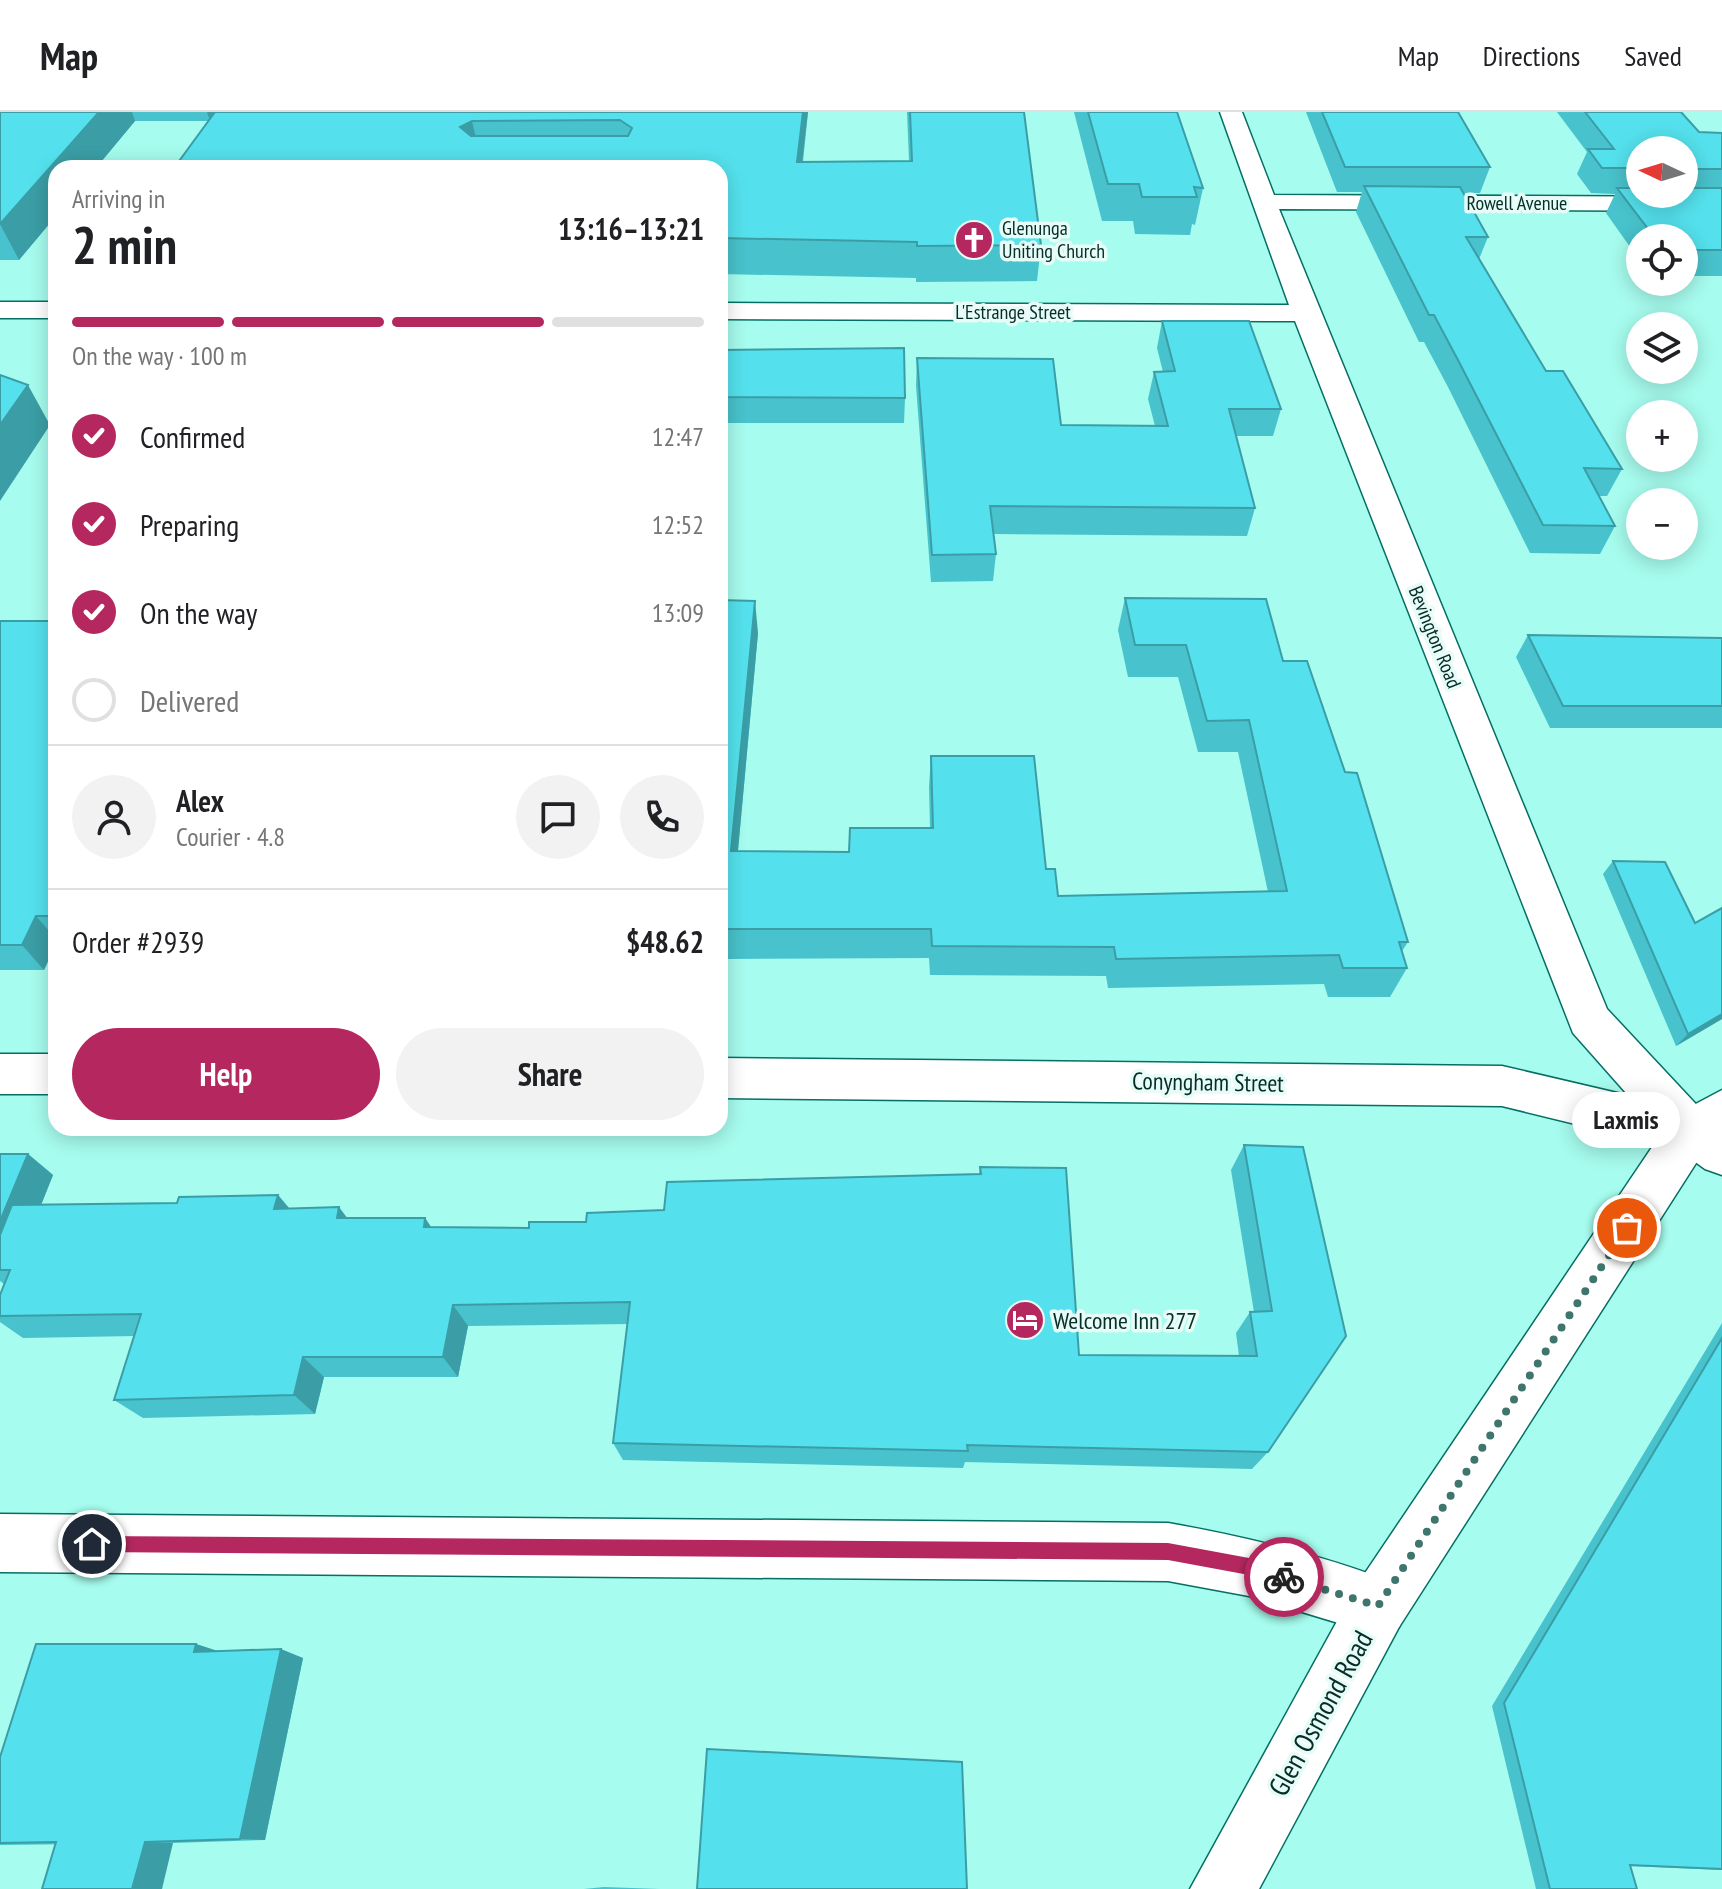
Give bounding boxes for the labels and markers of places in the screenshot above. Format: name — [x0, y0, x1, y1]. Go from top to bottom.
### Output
place label: Glenunga Uniting Church — [1002, 215, 1105, 264]
church icon: Glenunga Uniting Church — [953, 219, 995, 261]
callout: Laxmis — [1573, 1092, 1681, 1148]
pin — [1593, 1194, 1661, 1262]
hotel icon: Welcome Inn 277 — [1004, 1299, 1046, 1341]
place label: Welcome Inn 277 — [1053, 1305, 1197, 1336]
pin — [58, 1510, 126, 1578]

